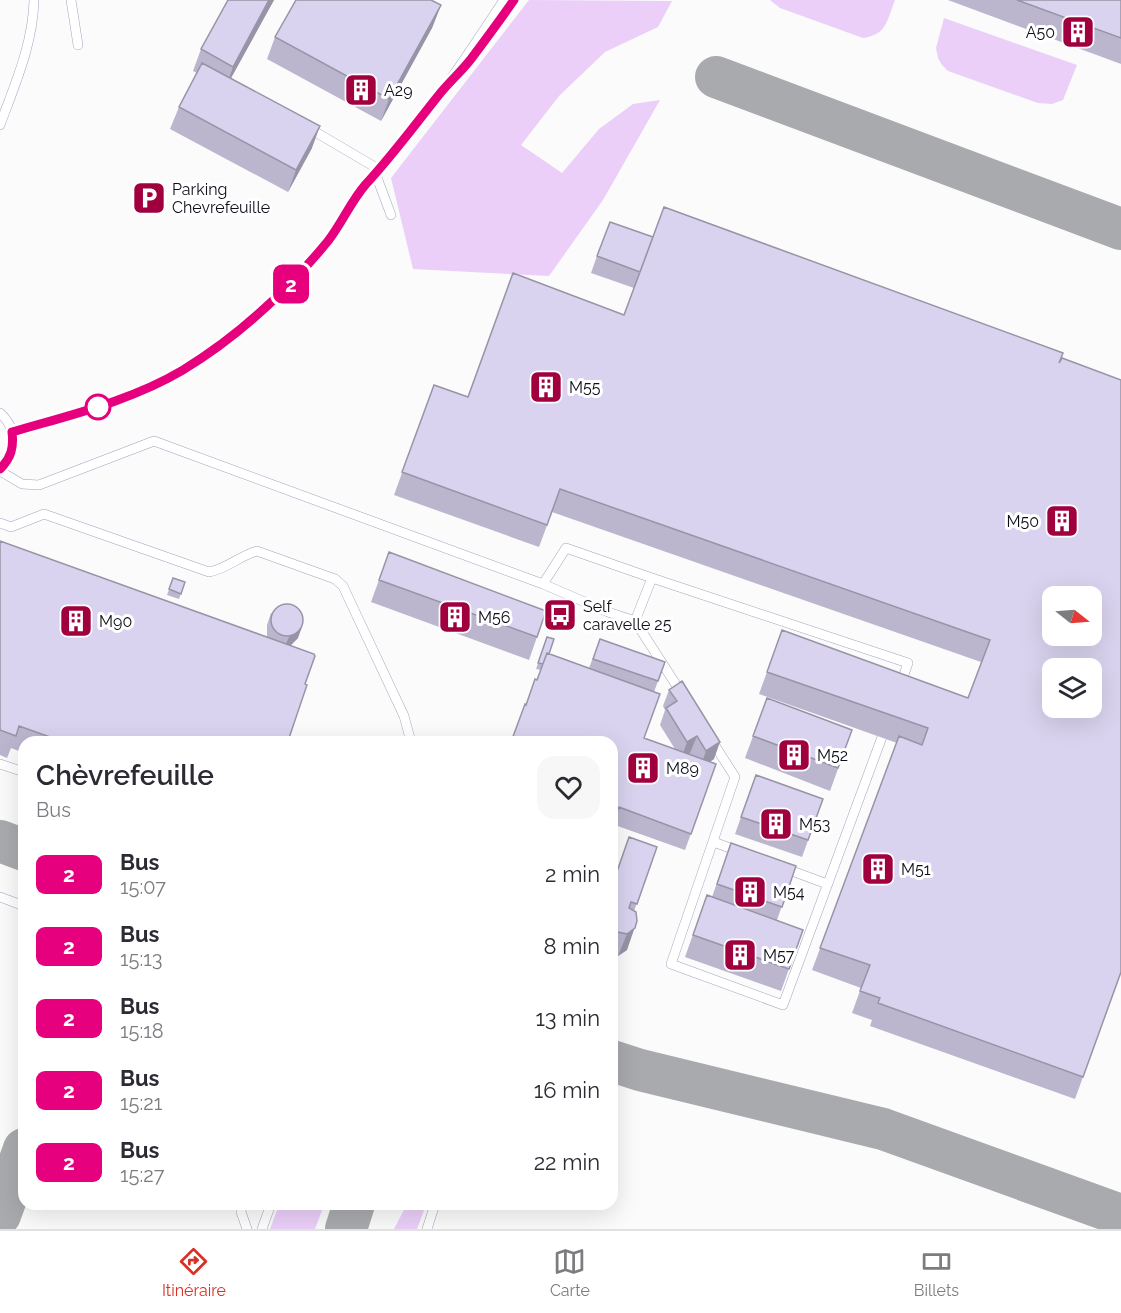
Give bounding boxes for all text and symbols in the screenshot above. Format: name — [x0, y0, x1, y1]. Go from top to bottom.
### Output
building icon: A50 — [1060, 14, 1096, 50]
place label: A50 — [1026, 23, 1055, 42]
building icon: A29 — [343, 72, 379, 108]
place label: A29 — [384, 81, 413, 100]
parking icon: Parking Chevrefeuille — [131, 180, 167, 216]
place label: Parking Chevrefeuille — [172, 180, 270, 217]
line badge: 2 — [272, 264, 310, 304]
text: 2 — [285, 272, 297, 297]
building icon: M55 — [528, 369, 564, 405]
place label: M55 — [569, 378, 601, 397]
unlabelled marker — [85, 394, 111, 420]
building icon: M50 — [1044, 503, 1080, 539]
place label: M50 — [1006, 512, 1039, 531]
north arrow — [1042, 586, 1102, 646]
map controls — [1042, 586, 1102, 718]
bus stop icon: Self caravelle 25 — [542, 597, 578, 633]
place label: Self caravelle 25 — [583, 597, 672, 634]
building icon: M56 — [437, 599, 473, 635]
building icon: M90 — [58, 603, 94, 639]
place label: M56 — [478, 608, 510, 627]
place label: M90 — [99, 612, 132, 631]
button: layers — [1042, 658, 1102, 718]
building icon: M52 — [776, 737, 812, 773]
place label: M52 — [817, 746, 848, 765]
building icon: M89 — [625, 750, 661, 786]
button: heart — [537, 756, 600, 819]
text: Chèvrefeuille — [36, 759, 214, 792]
place label: M89 — [666, 759, 699, 778]
text: Bus — [36, 798, 71, 822]
building icon: M53 — [758, 806, 794, 842]
place label: M53 — [799, 815, 830, 834]
text: Bus — [120, 849, 159, 875]
building icon: M51 — [860, 851, 896, 887]
place label: M51 — [901, 860, 931, 879]
text: 2 min — [545, 861, 600, 887]
text: 2 — [63, 862, 75, 887]
building icon: M54 — [732, 874, 768, 910]
text: 15:07 — [120, 875, 166, 899]
place label: M54 — [773, 883, 805, 902]
text: Bus — [120, 921, 159, 947]
text: 8 min — [544, 933, 600, 959]
text: 2 — [63, 934, 75, 959]
building icon: M57 — [722, 937, 758, 973]
place label: M57 — [763, 946, 795, 965]
text: 15:13 — [120, 947, 162, 971]
text: Bus — [120, 993, 159, 1019]
text: 13 min — [535, 1005, 600, 1031]
text: 2 — [63, 1006, 75, 1031]
text: 15:18 — [120, 1019, 164, 1043]
text: Bus — [120, 1065, 159, 1091]
text: 16 min — [534, 1077, 600, 1103]
text: 2 — [63, 1078, 75, 1103]
text: 15:21 — [120, 1091, 162, 1115]
text: Bus — [120, 1137, 159, 1163]
text: 22 min — [534, 1149, 600, 1175]
text: 2 — [63, 1150, 75, 1175]
text: 15:27 — [120, 1163, 164, 1187]
tab: Itinéraire — [162, 1245, 226, 1300]
tab: Carte — [550, 1245, 590, 1300]
tab: Billets — [914, 1245, 959, 1300]

